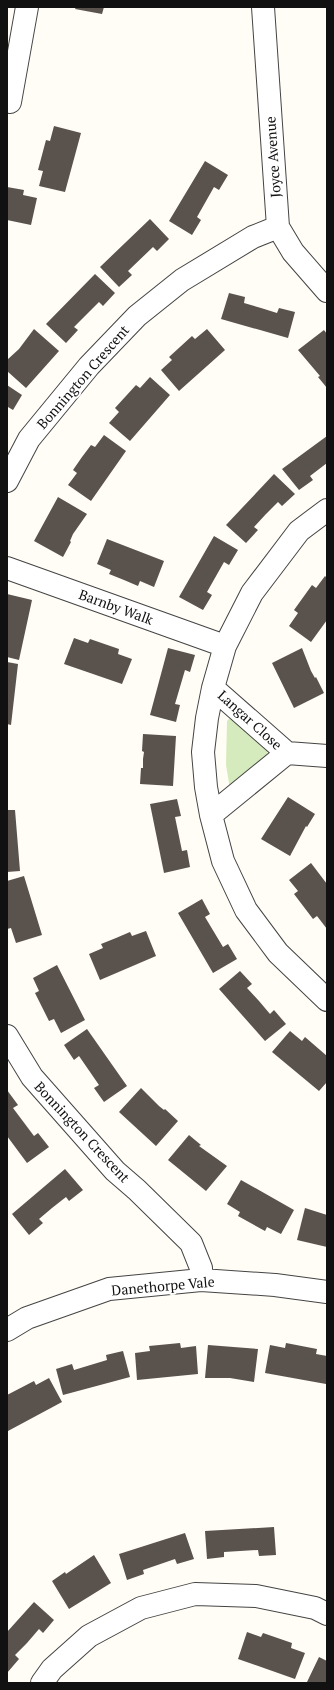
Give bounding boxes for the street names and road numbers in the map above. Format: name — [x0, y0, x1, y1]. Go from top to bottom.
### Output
street label: Joyce Avenue — [260, 116, 285, 198]
street label: Bonnington Crescent — [32, 320, 134, 433]
street label: Barnby Walk — [76, 584, 157, 629]
street label: Langar Close — [214, 686, 287, 754]
street label: Bonnington Crescent — [30, 1077, 135, 1187]
street label: Danethorpe Vale — [111, 1272, 215, 1299]

